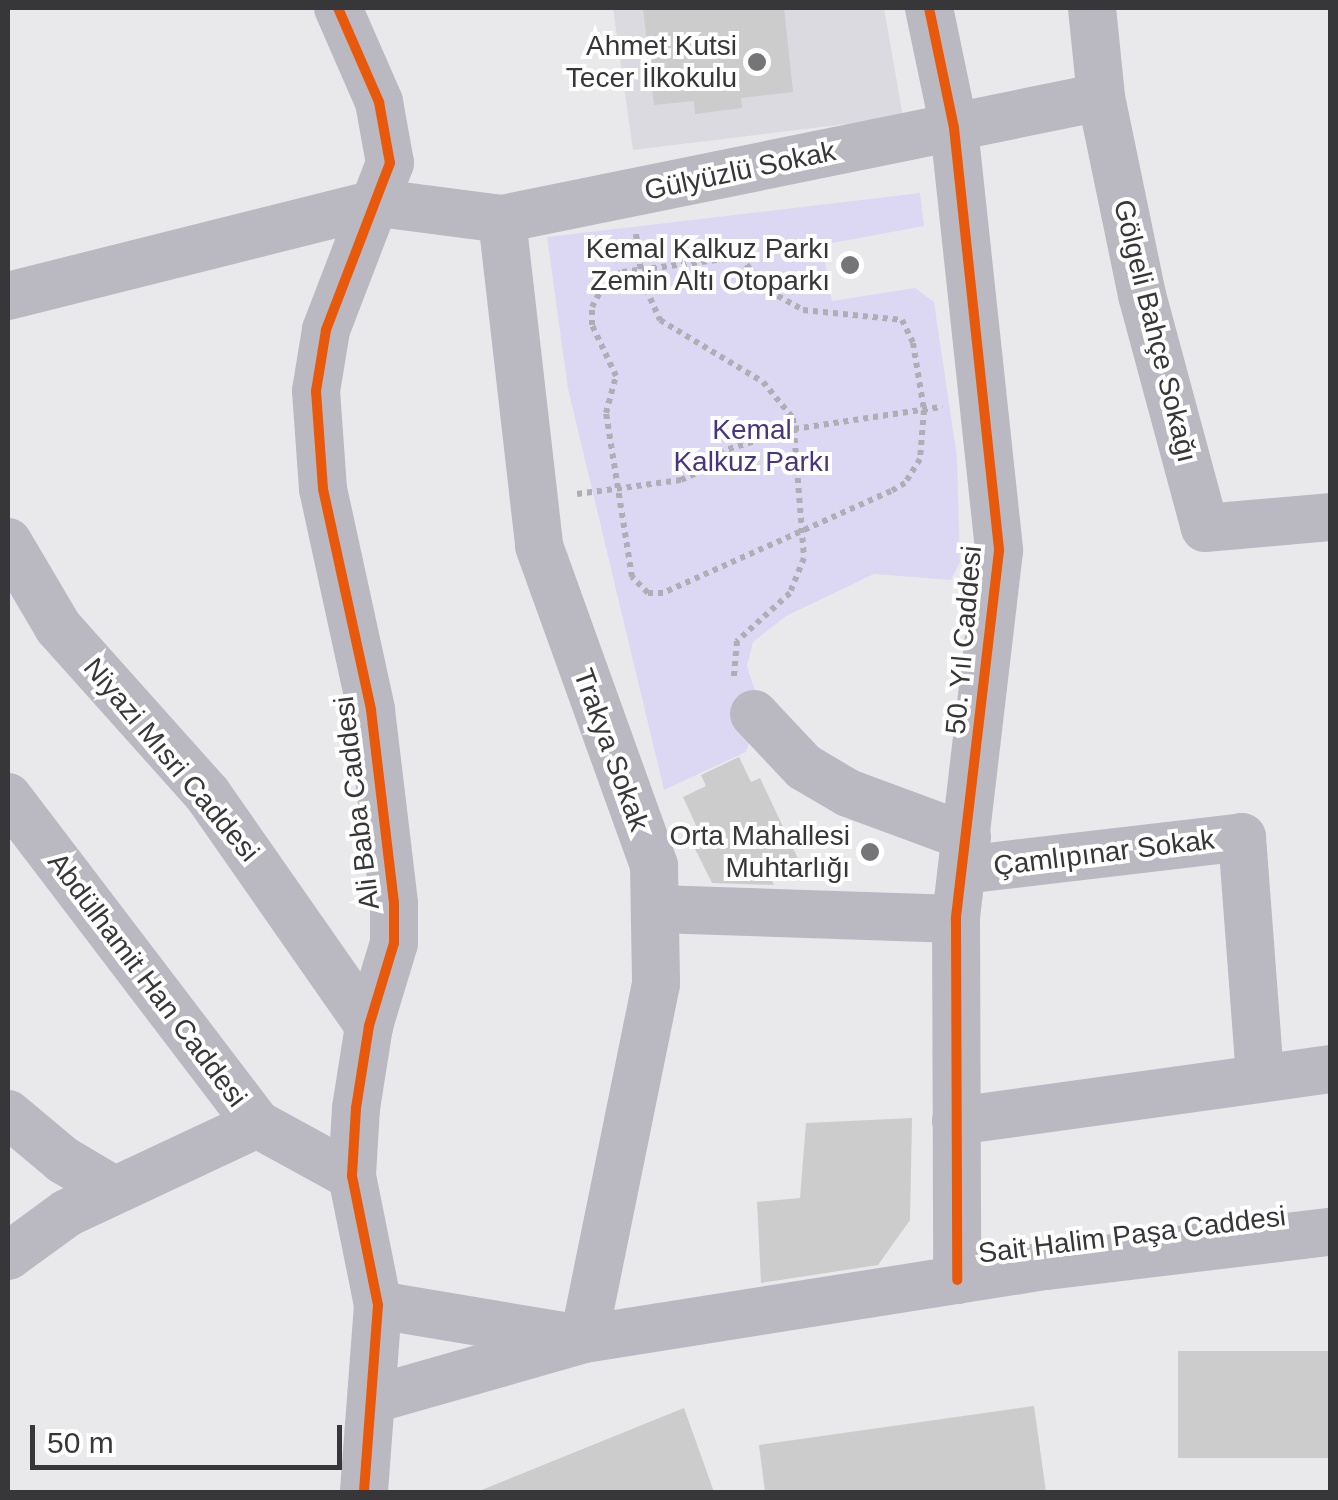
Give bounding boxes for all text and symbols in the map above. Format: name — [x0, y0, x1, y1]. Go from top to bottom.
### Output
place label: Ahmet Kutsi Tecer İlkokulu — [566, 29, 737, 95]
marker: Ahmet Kutsi Tecer İlkokulu — [746, 51, 768, 73]
street label: Gülyüzlü Sokak — [641, 134, 839, 208]
street label: Gölgeli Bahçe Sokağı — [1106, 196, 1204, 466]
place label: Kemal Kalkuz Parkı Zemin Altı Otoparkı — [586, 232, 830, 298]
marker: Kemal Kalkuz Parkı Zemin Altı Otoparkı — [839, 254, 861, 276]
park label: Kemal Kalkuz Parkı — [673, 413, 831, 479]
street label: 50. Yıl Caddesi — [939, 544, 989, 736]
street label: Niyazi Mısri Caddesi — [76, 651, 266, 869]
street label: Trakya Sokak — [566, 664, 656, 836]
street label: Ali Baba Caddesi — [327, 694, 387, 912]
place label: Orta Mahallesi Muhtarlığı — [669, 819, 850, 885]
street label: Çamlıpınar Sokak — [992, 823, 1216, 883]
marker: Orta Mahallesi Muhtarlığı — [859, 841, 881, 863]
street label: Abdülhamit Han Caddesi — [40, 846, 254, 1114]
street label: Sait Halim Paşa Caddesi — [976, 1199, 1288, 1271]
scale bar — [35, 1405, 348, 1467]
text: 50 m — [47, 1426, 114, 1459]

